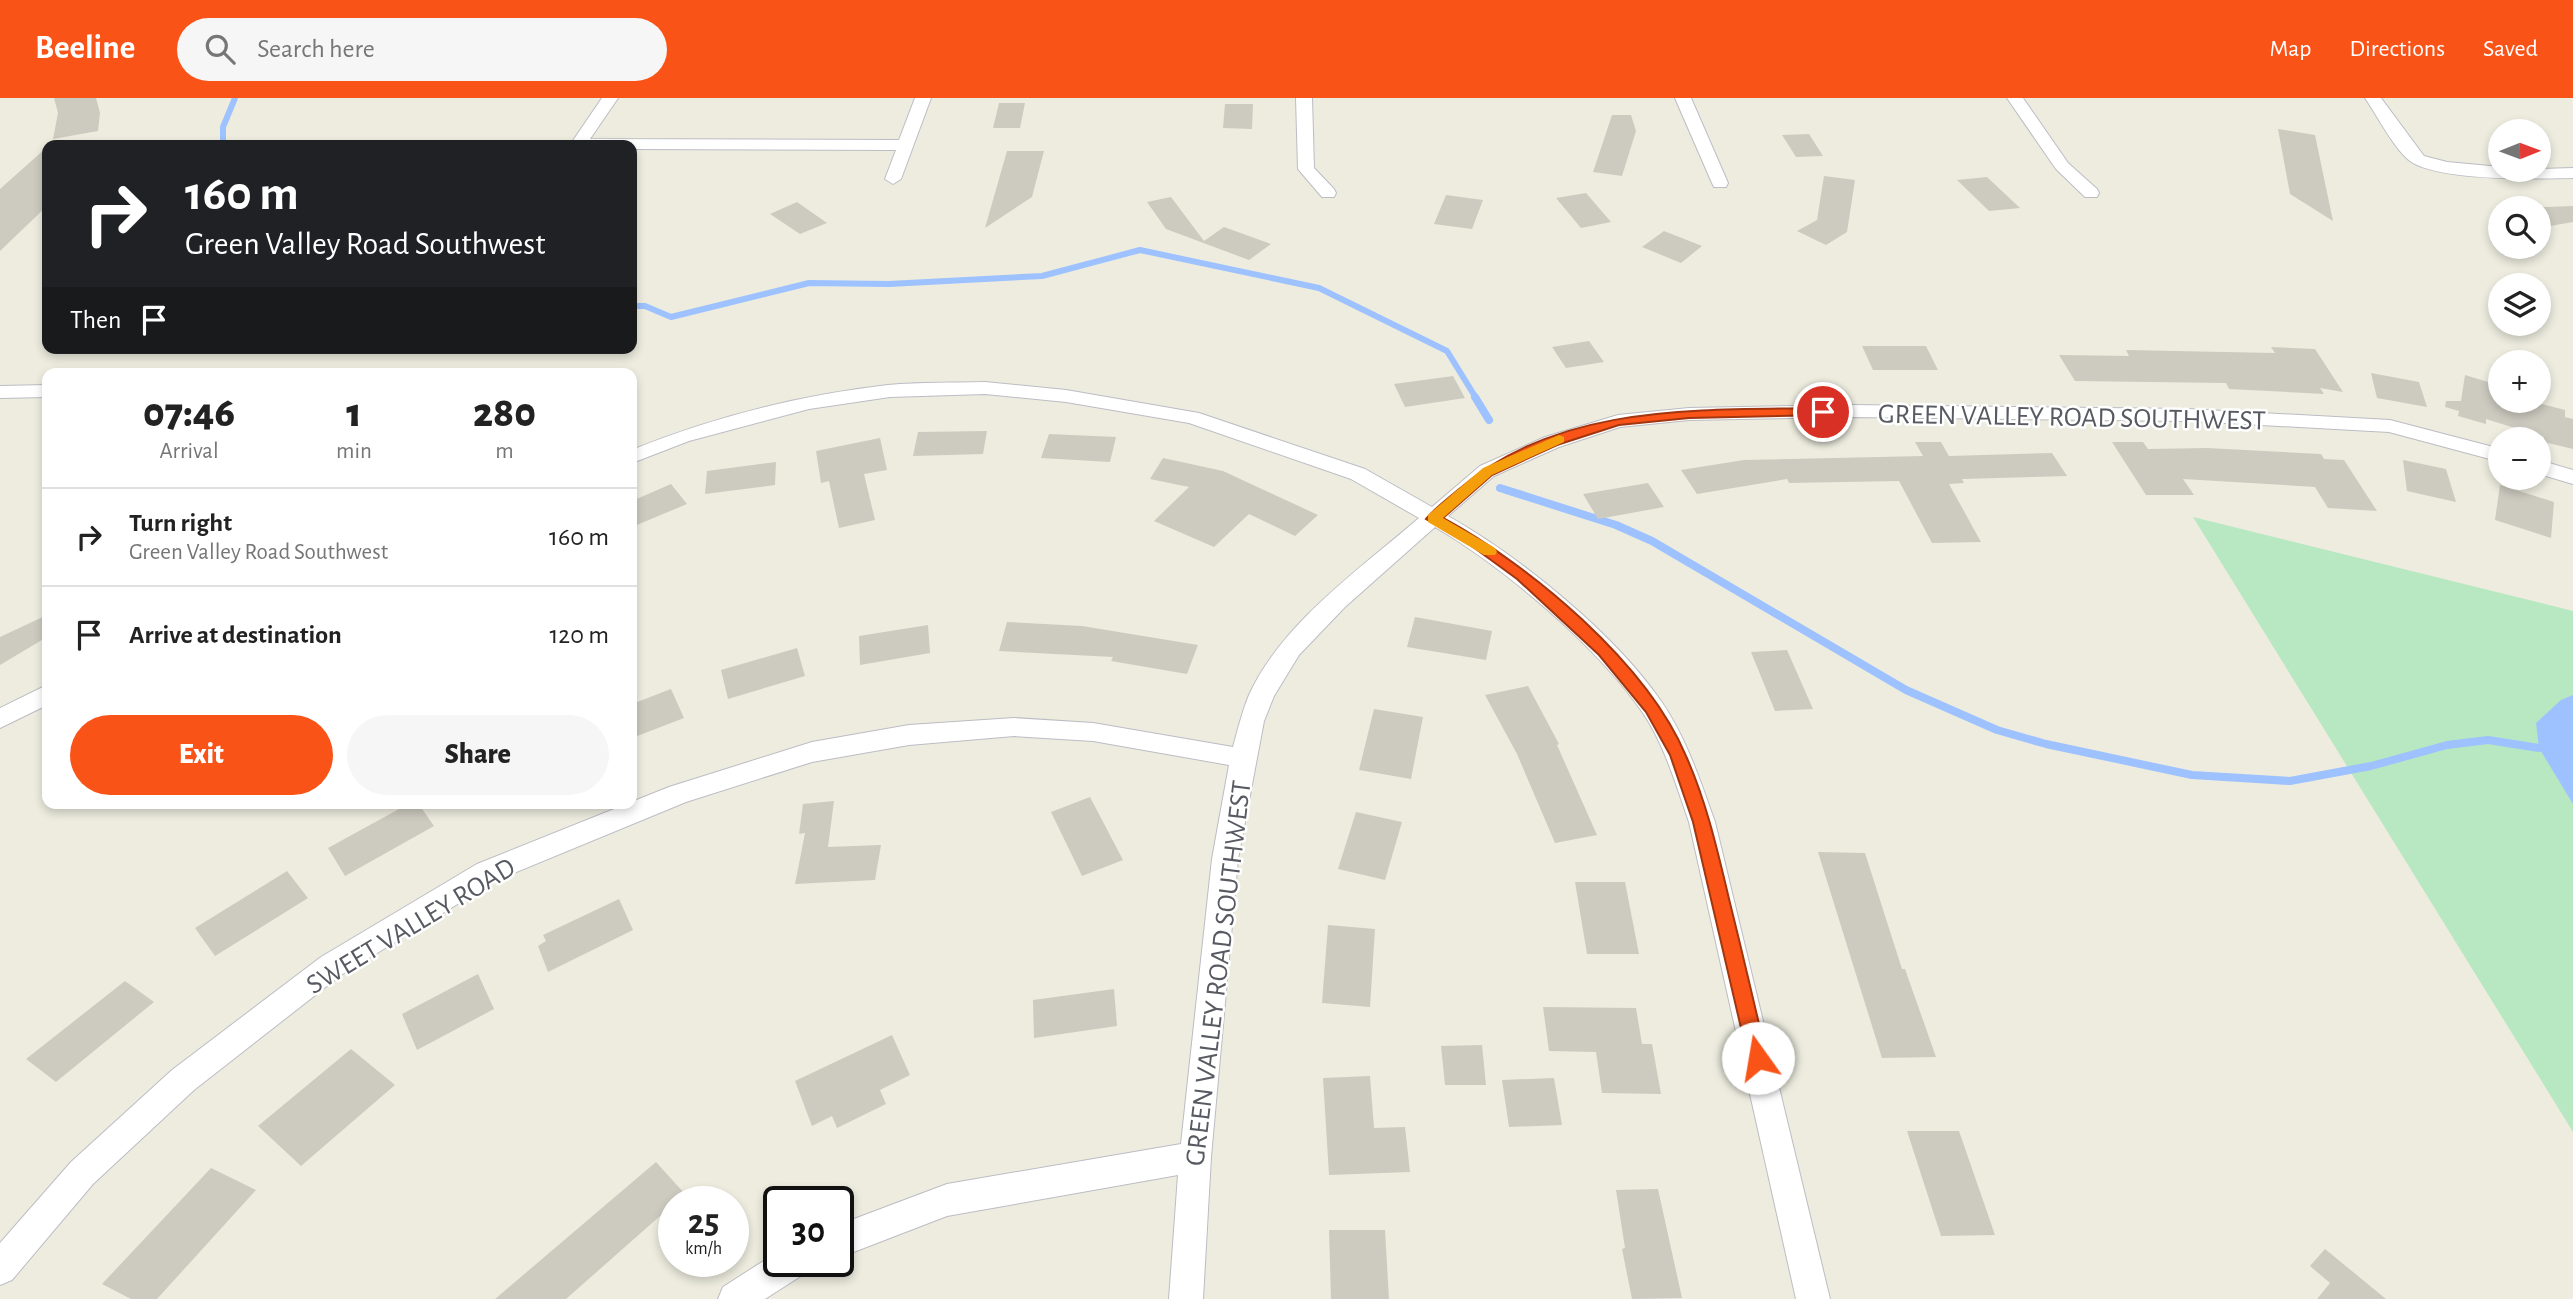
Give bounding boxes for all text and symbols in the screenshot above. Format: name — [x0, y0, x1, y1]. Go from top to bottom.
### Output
search box — [177, 18, 667, 81]
icon: search — [201, 30, 239, 68]
text: Beeline — [35, 32, 135, 65]
text: Search here — [257, 36, 375, 62]
text: Map — [2269, 37, 2311, 61]
text: Directions — [2349, 37, 2445, 61]
text: Saved — [2483, 37, 2538, 61]
north arrow — [2488, 119, 2552, 182]
map controls — [2488, 119, 2551, 490]
icon: right — [70, 168, 161, 259]
text: 160 m — [185, 170, 299, 219]
button: search — [2488, 196, 2551, 259]
text: Green Valley Road Southwest — [185, 228, 545, 260]
button: layers — [2488, 273, 2551, 336]
icon: arrive — [135, 301, 173, 339]
text: Then — [70, 307, 121, 333]
button: + — [2488, 350, 2551, 413]
pin — [1793, 382, 1853, 442]
text: 07:46 — [143, 392, 235, 434]
text: 1 — [346, 392, 362, 434]
text: 280 — [473, 392, 536, 434]
icon: arrive — [1804, 393, 1842, 431]
street label: GREEN VALLEY ROAD SOUTHWEST — [1878, 401, 2266, 435]
button: − — [2488, 427, 2551, 490]
text: Arrival — [159, 440, 219, 463]
text: min — [336, 440, 372, 463]
text: m — [495, 440, 514, 463]
text: Turn right — [129, 510, 232, 536]
icon: right — [70, 518, 108, 556]
text: 160 m — [549, 524, 609, 550]
text: Green Valley Road Southwest — [129, 541, 388, 564]
icon: arrive — [70, 616, 108, 654]
text: Arrive at destination — [129, 622, 342, 648]
text: 120 m — [549, 622, 609, 648]
button: Exit — [70, 715, 333, 795]
button: Share — [347, 715, 609, 795]
street label: GREEN VALLEY ROAD SOUTHWEST — [1181, 779, 1257, 1168]
street label: SWEET VALLEY ROAD — [302, 853, 520, 1000]
position arrow — [1721, 1021, 1795, 1095]
speed limit sign: 30 — [763, 1186, 854, 1277]
text: 25 — [688, 1205, 719, 1240]
text: km/h — [685, 1240, 722, 1258]

